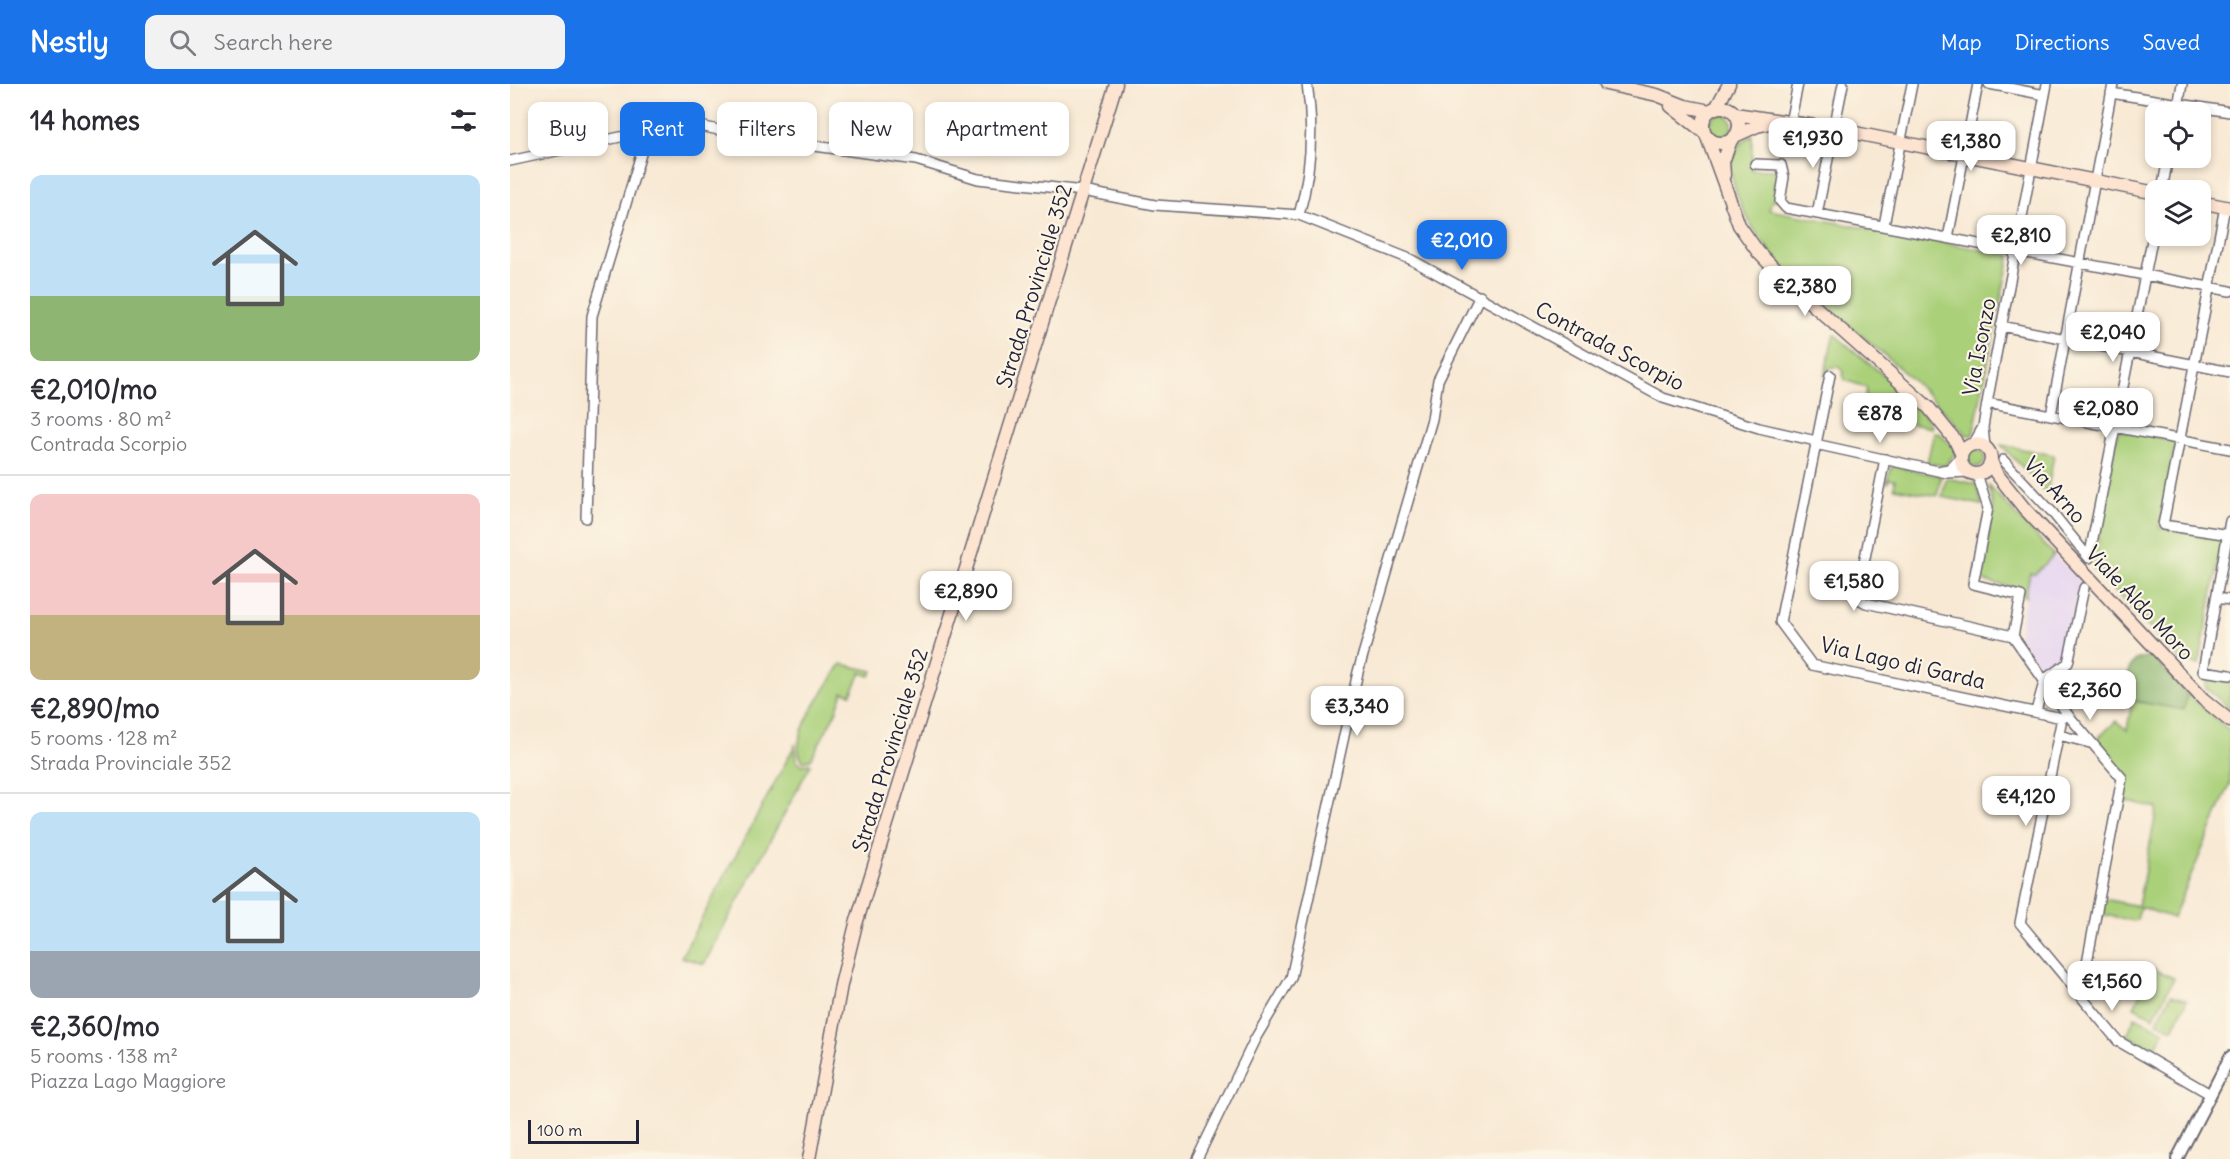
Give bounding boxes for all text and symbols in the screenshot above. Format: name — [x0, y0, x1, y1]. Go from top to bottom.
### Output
search box — [145, 15, 565, 69]
text: Nestly — [30, 24, 109, 60]
icon: search — [166, 26, 199, 59]
text: Search here — [214, 28, 333, 56]
text: Map — [1941, 29, 1982, 56]
text: Directions — [2015, 29, 2109, 56]
text: Saved — [2142, 29, 2200, 56]
chip: Buy — [528, 102, 608, 156]
chip: Rent — [620, 102, 705, 156]
chip: Filters — [717, 102, 817, 156]
chip: New — [829, 102, 913, 156]
chip: Apartment — [925, 102, 1069, 156]
map controls — [2145, 102, 2211, 246]
button: locate — [2145, 102, 2211, 168]
text: 14 homes — [30, 104, 140, 137]
icon: filters — [447, 104, 480, 137]
pin: €1,930 — [1764, 118, 1862, 169]
pin: €1,380 — [1922, 121, 2020, 172]
text: €1,930 — [1783, 125, 1843, 150]
text: €1,380 — [1941, 128, 2001, 153]
button: layers — [2145, 180, 2211, 246]
street label: Strada Provinciale 352 — [990, 181, 1078, 391]
icon: home — [201, 214, 309, 322]
pin: €2,810 — [1972, 215, 2070, 266]
pin: €2,010 — [1413, 220, 1511, 271]
text: €2,810 — [1991, 222, 2051, 247]
text: €2,010 — [1431, 227, 1493, 252]
pin: €2,380 — [1756, 266, 1854, 317]
text: €2,380 — [1773, 273, 1837, 298]
street label: Contrada Scorpio — [1531, 295, 1689, 397]
street label: Via Isonzo — [1956, 296, 2002, 398]
pin: €2,040 — [2064, 312, 2162, 363]
text: €2,040 — [2080, 319, 2146, 344]
text: €2,010/mo — [30, 373, 157, 406]
pin: €2,080 — [2057, 388, 2155, 439]
pin: €878 — [1844, 393, 1916, 444]
text: €2,080 — [2073, 395, 2139, 420]
text: €878 — [1857, 400, 1903, 425]
text: 3 rooms · 80 m² — [30, 406, 172, 431]
text: Contrada Scorpio — [30, 431, 187, 456]
street label: Via Arno — [2018, 451, 2092, 529]
icon: home — [201, 533, 309, 641]
street label: Viale Aldo Moro — [2080, 540, 2200, 666]
pin: €1,580 — [1805, 561, 1903, 612]
text: €1,580 — [1824, 568, 1884, 593]
pin: €2,890 — [917, 571, 1015, 622]
text: €2,890 — [934, 578, 998, 603]
street label: Via Lago di Garda — [1818, 631, 1988, 695]
street label: Strada Provinciale 352 — [846, 645, 934, 855]
pin: €2,360 — [2041, 670, 2139, 721]
text: €2,360 — [2058, 677, 2122, 702]
pin: €3,340 — [1308, 686, 1406, 737]
text: €2,890/mo — [30, 692, 160, 725]
text: €3,340 — [1325, 693, 1389, 718]
text: 5 rooms · 128 m² — [30, 725, 178, 750]
text: Strada Provinciale 352 — [30, 750, 232, 775]
pin: €4,120 — [1977, 776, 2075, 827]
text: €4,120 — [1996, 783, 2056, 808]
icon: home — [201, 851, 309, 959]
pin: €1,560 — [2063, 961, 2161, 1012]
text: €1,560 — [2082, 968, 2142, 993]
text: €2,360/mo — [30, 1010, 160, 1043]
text: 5 rooms · 138 m² — [30, 1043, 178, 1068]
text: Piazza Lago Maggiore — [30, 1068, 226, 1093]
scale bar — [528, 1117, 639, 1144]
text: 100 m — [537, 1120, 582, 1140]

